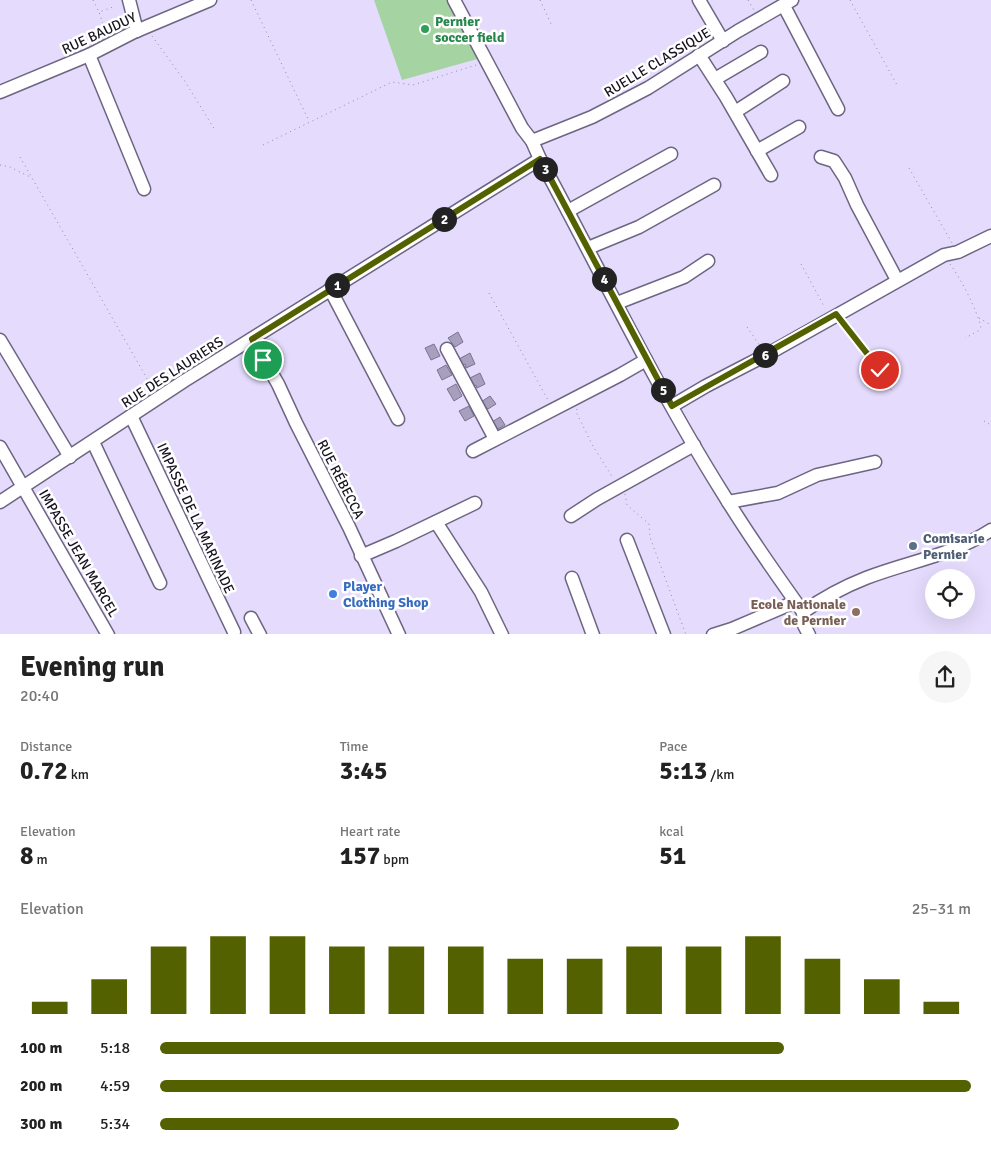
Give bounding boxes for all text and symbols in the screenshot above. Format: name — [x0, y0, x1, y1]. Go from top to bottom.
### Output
street label: RUE BAUDUY — [59, 9, 139, 58]
place label: Pernier soccer field — [435, 13, 505, 46]
marker: Pernier soccer field — [419, 23, 431, 35]
street label: RUELLE CLASSIQUE — [601, 24, 714, 101]
pin: 3 — [532, 156, 558, 182]
text: 3 — [542, 161, 549, 178]
pin: 2 — [432, 206, 456, 232]
text: 2 — [441, 211, 448, 228]
pin: 4 — [592, 266, 616, 292]
text: 4 — [601, 271, 608, 288]
pin: 1 — [324, 272, 350, 298]
text: 1 — [334, 277, 341, 294]
street label: RUE DES LAURIERS — [118, 333, 227, 412]
pin — [242, 339, 284, 381]
pin: 6 — [752, 342, 778, 368]
icon: arrive — [249, 346, 277, 374]
text: 6 — [762, 347, 769, 364]
pin — [859, 349, 901, 391]
icon: check — [866, 356, 894, 384]
pin: 5 — [650, 378, 676, 402]
text: 5 — [660, 382, 667, 399]
street label: RUE RÉBECCA — [313, 437, 368, 522]
street label: IMPASSE DE LA MARINADE — [153, 440, 238, 596]
street label: IMPASSE JEAN MARCEL — [35, 486, 122, 620]
place label: Comisarie Pernier — [923, 530, 985, 563]
marker: Comisarie Pernier — [907, 540, 919, 552]
map controls — [925, 569, 975, 619]
button: locate — [925, 569, 975, 619]
place label: Player Clothing Shop — [343, 578, 429, 611]
marker: Player Clothing Shop — [327, 588, 339, 600]
place label: Ecole Nationale de Pernier — [750, 596, 846, 629]
marker: Ecole Nationale de Pernier — [850, 606, 862, 618]
text: Evening run — [20, 650, 165, 684]
button: share — [919, 651, 971, 703]
text: 20:40 — [20, 686, 59, 706]
text: Distance — [20, 738, 72, 755]
text: Time — [340, 738, 369, 755]
text: Pace — [659, 738, 688, 755]
text: 0.72 — [20, 755, 68, 786]
text: 3:45 — [340, 755, 388, 786]
text: 5:13 — [659, 755, 707, 786]
text: km — [68, 766, 89, 783]
text: /km — [707, 766, 734, 783]
text: Elevation — [20, 823, 76, 840]
text: Heart rate — [340, 823, 400, 840]
text: kcal — [659, 823, 684, 840]
text: 8 — [20, 840, 34, 871]
text: 157 — [340, 840, 380, 871]
text: 51 — [659, 840, 686, 871]
text: m — [34, 851, 48, 868]
text: bpm — [380, 851, 409, 868]
text: Elevation — [20, 899, 84, 919]
text: 25–31 m — [912, 899, 971, 919]
text: 100 m — [20, 1038, 62, 1058]
text: 5:18 — [100, 1038, 130, 1058]
text: 200 m — [20, 1076, 62, 1096]
text: 4:59 — [100, 1076, 130, 1096]
text: 300 m — [20, 1114, 62, 1134]
text: 5:34 — [100, 1114, 130, 1134]

